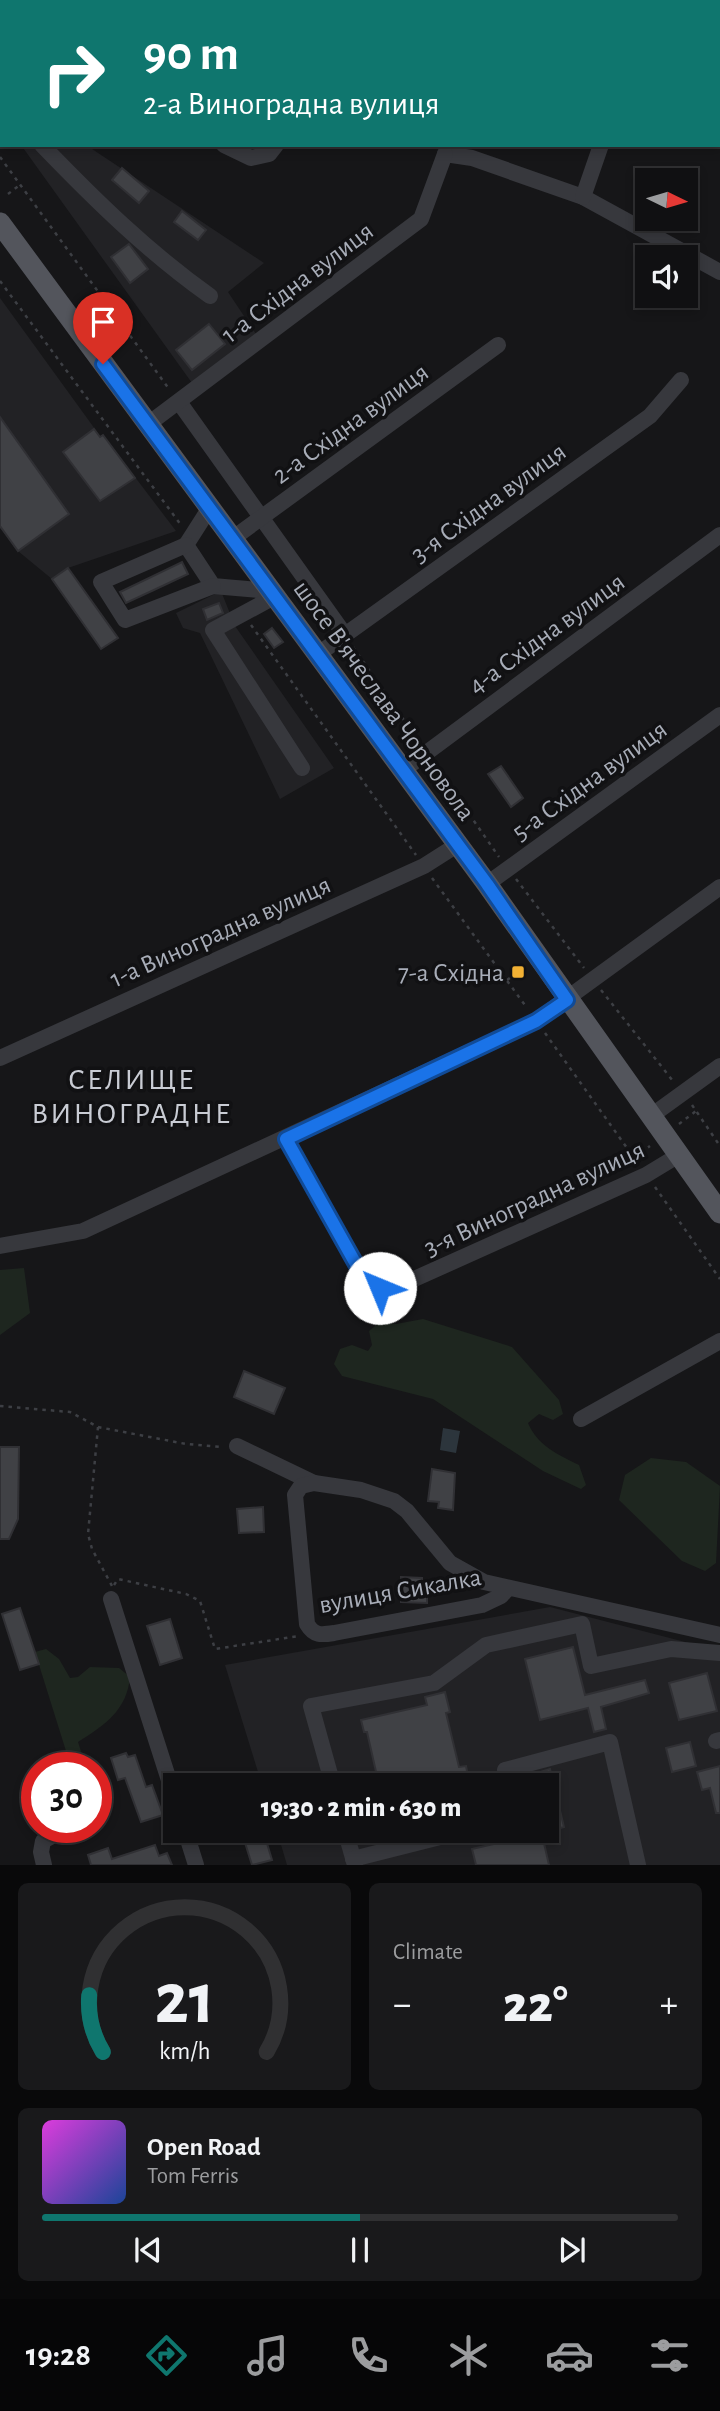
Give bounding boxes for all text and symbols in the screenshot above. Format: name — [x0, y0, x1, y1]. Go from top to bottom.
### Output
icon: right — [28, 28, 119, 119]
text: 90 m — [143, 30, 239, 79]
text: 2-а Виноградна вулиця — [143, 88, 440, 120]
north arrow — [635, 168, 698, 231]
map controls — [635, 168, 698, 308]
street label: 1-а Східна вулиця — [217, 218, 378, 348]
button: sound — [635, 245, 698, 308]
pin — [73, 292, 133, 364]
icon: arrive — [84, 303, 122, 341]
street label: 2-а Східна вулиця — [268, 359, 433, 489]
street label: 3-я Східна вулиця — [406, 438, 571, 567]
street label: 4-а Східна вулиця — [464, 569, 629, 699]
street label: шосе В'ячеслава Чорновола — [289, 576, 480, 825]
street label: 5-а Східна вулиця — [507, 716, 672, 845]
street label: 1-а Виноградна вулиця — [106, 872, 334, 992]
place label: 7-а Східна — [398, 960, 504, 986]
marker: 7-а Східна — [510, 964, 526, 980]
district label: СЕЛИЩЕ ВИНОГРАДНЕ — [31, 1065, 233, 1129]
street label: 3-я Виноградна вулиця — [420, 1136, 649, 1261]
position arrow — [343, 1251, 417, 1325]
street label: вулиця Сикалка — [317, 1564, 483, 1618]
speed limit sign: 30 — [21, 1752, 112, 1843]
text: 19:30 · 2 min · 630 m — [261, 1795, 461, 1821]
text: Climate — [393, 1941, 463, 1964]
text: 21 — [154, 1965, 215, 2038]
text: 22° — [503, 1979, 568, 2031]
text: − — [393, 1986, 411, 2024]
text: + — [660, 1986, 678, 2024]
text: km/h — [159, 2039, 210, 2064]
text: Open Road — [147, 2134, 261, 2160]
text: Tom Ferris — [147, 2165, 239, 2188]
icon: previous — [129, 2231, 167, 2269]
icon: pause — [341, 2231, 379, 2269]
icon: next — [553, 2231, 591, 2269]
icon: directions — [142, 2331, 191, 2380]
icon: music — [243, 2331, 292, 2380]
icon: phone — [344, 2331, 393, 2380]
icon: climate — [444, 2331, 493, 2380]
icon: car — [545, 2331, 594, 2380]
icon: filters — [645, 2331, 694, 2380]
text: 19:28 — [26, 2339, 91, 2371]

